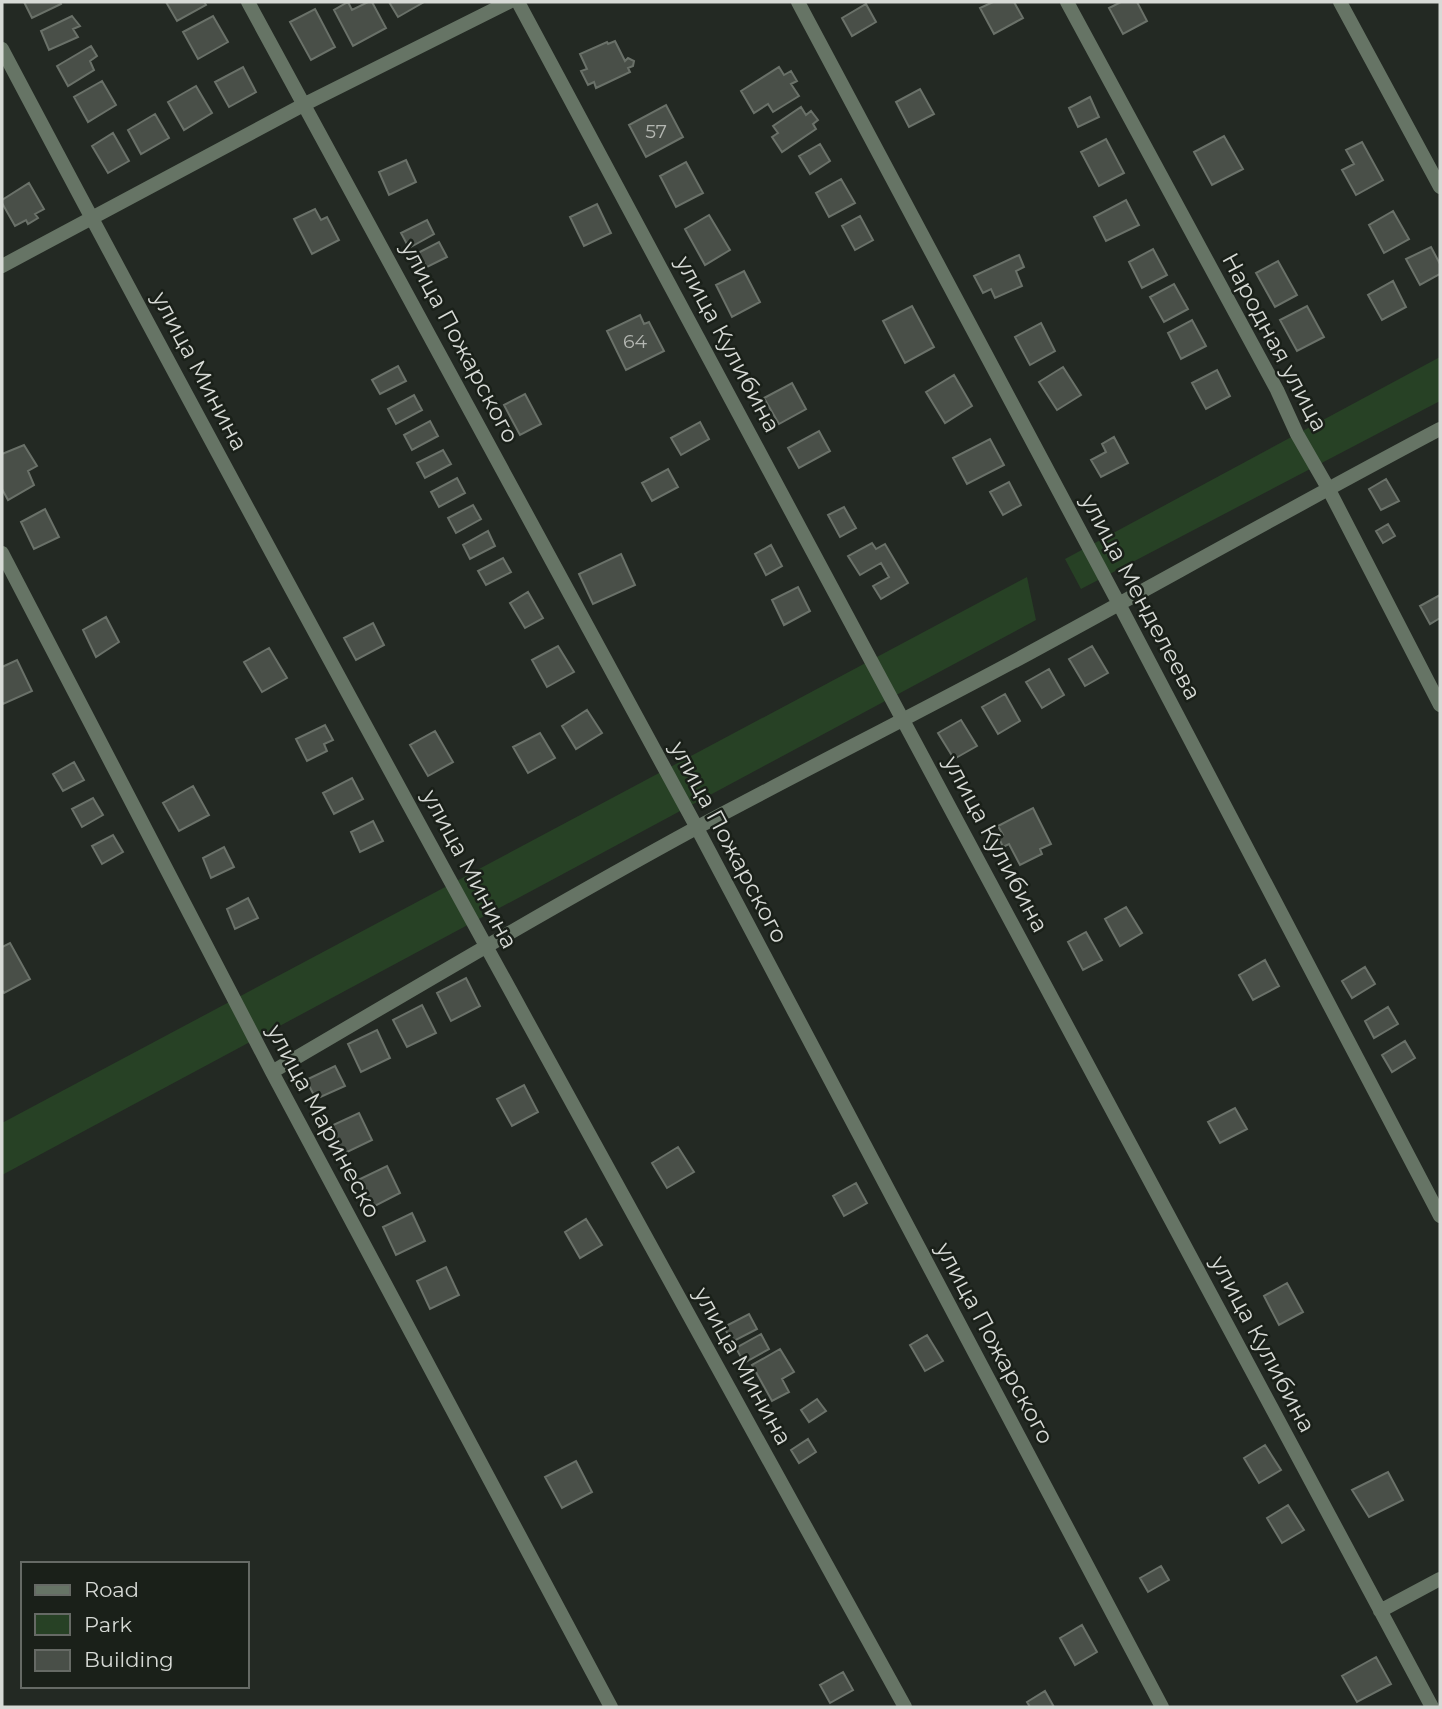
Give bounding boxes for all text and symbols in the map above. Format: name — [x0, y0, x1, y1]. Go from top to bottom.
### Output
house number: 57 — [645, 120, 667, 143]
street label: улица Пожарского — [394, 235, 525, 448]
street label: Народная улица — [1216, 248, 1334, 436]
street label: улица Кулибина — [669, 250, 786, 437]
street label: улица Минина — [146, 286, 254, 455]
house number: 64 — [623, 330, 648, 353]
street label: улица Менделеева — [1074, 488, 1207, 705]
street label: улица Пожарского — [663, 735, 794, 948]
street label: улица Кулибина — [937, 750, 1054, 937]
street label: улица Минина — [416, 784, 524, 953]
street label: улица Маринеско — [261, 1019, 387, 1223]
street label: улица Пожарского — [929, 1236, 1060, 1449]
street label: улица Кулибина — [1204, 1250, 1321, 1437]
street label: улица Минина — [688, 1281, 798, 1450]
legend — [21, 1562, 248, 1688]
text: Road — [84, 1577, 139, 1602]
text: Park — [84, 1612, 132, 1637]
text: Building — [84, 1647, 174, 1672]

